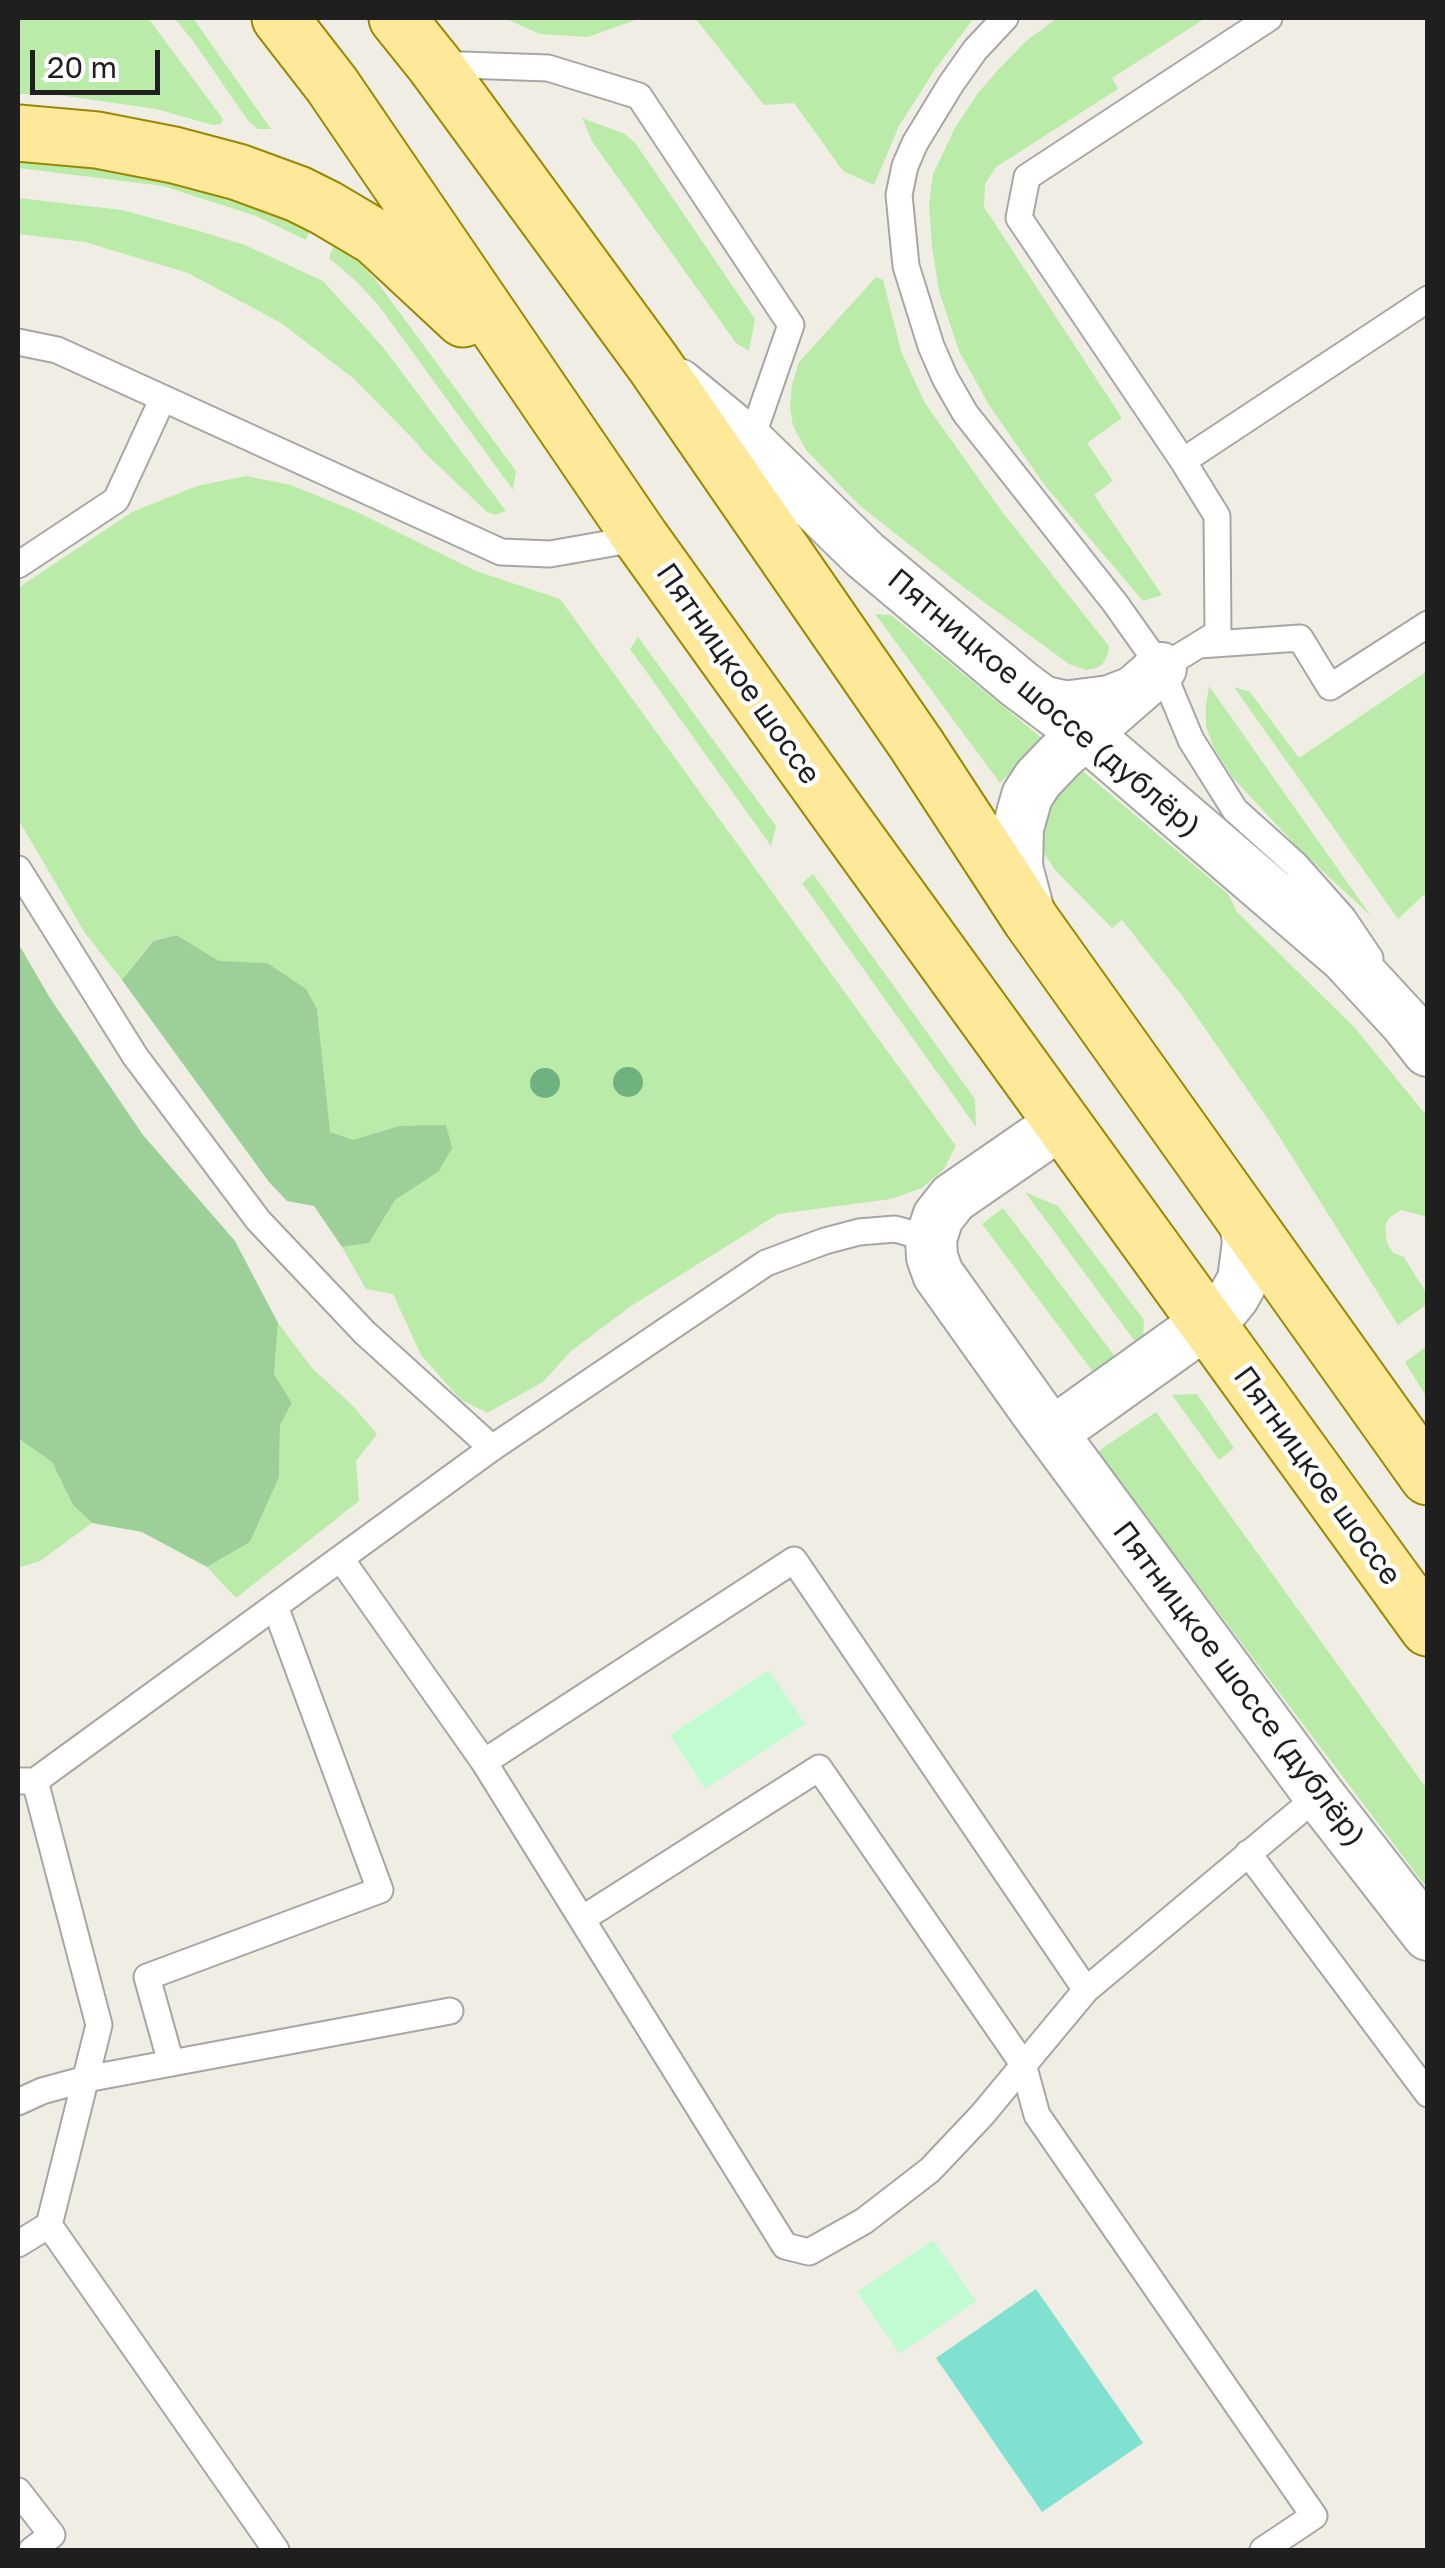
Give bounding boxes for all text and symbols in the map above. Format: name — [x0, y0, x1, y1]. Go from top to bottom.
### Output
scale bar — [35, 30, 165, 92]
text: 20 m — [47, 49, 117, 85]
street label: Пятницкое шоссе — [648, 557, 828, 791]
street label: Пятницкое шоссе (дублёр) — [880, 562, 1208, 844]
street label: Пятницкое шоссе — [1226, 1360, 1408, 1592]
street label: Пятницкое шоссе (дублёр) — [1105, 1514, 1373, 1854]

